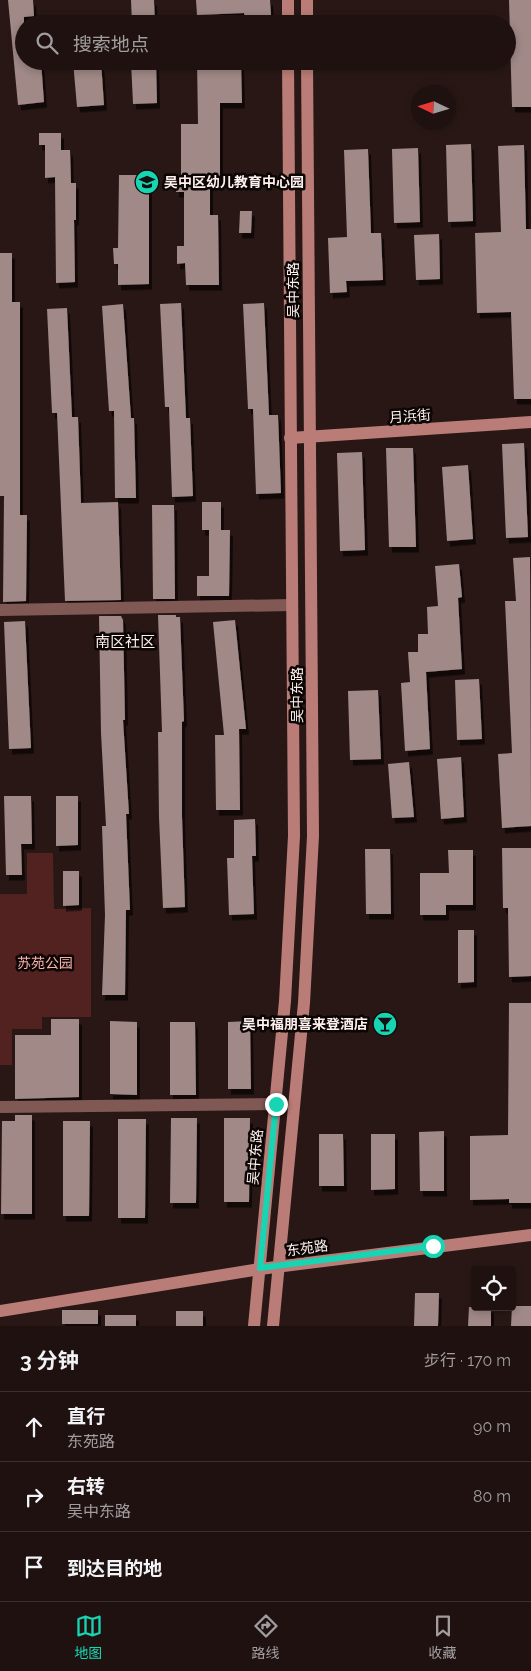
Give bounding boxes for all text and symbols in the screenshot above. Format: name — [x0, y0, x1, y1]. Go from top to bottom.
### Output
search box — [15, 15, 516, 70]
icon: search — [33, 29, 61, 57]
text: 搜索地点 — [73, 33, 149, 55]
north arrow — [411, 85, 456, 130]
school or university icon: 吴中区幼儿教育中心园 — [134, 169, 160, 195]
place label: 吴中区幼儿教育中心园 — [164, 174, 304, 190]
street label: 吴中东路 — [285, 262, 301, 318]
street label: 月浜街 — [388, 407, 432, 425]
district label: 南区社区 — [95, 633, 155, 651]
street label: 吴中东路 — [289, 667, 305, 723]
park label: 苏苑公园 — [17, 955, 73, 971]
bar icon: 吴中福朋喜来登酒店 — [372, 1011, 398, 1037]
place label: 吴中福朋喜来登酒店 — [242, 1016, 368, 1032]
route end — [265, 1093, 288, 1116]
street label: 吴中东路 — [245, 1128, 265, 1186]
route start — [422, 1235, 445, 1258]
street label: 东苑路 — [285, 1237, 329, 1259]
map controls — [471, 1266, 516, 1311]
button: locate — [471, 1266, 516, 1311]
text: 3 分钟 — [20, 1348, 79, 1373]
text: 步行 · 170 m — [424, 1351, 511, 1370]
text: 直行 — [67, 1405, 105, 1427]
icon: ahead — [20, 1413, 48, 1441]
text: 90 m — [473, 1417, 511, 1436]
text: 东苑路 — [67, 1432, 115, 1451]
text: 右转 — [67, 1475, 105, 1497]
icon: right — [20, 1483, 48, 1511]
text: 80 m — [473, 1487, 511, 1506]
text: 吴中东路 — [67, 1502, 131, 1521]
icon: arrive — [20, 1553, 48, 1581]
text: 到达目的地 — [67, 1557, 162, 1579]
tab: 地图 — [75, 1612, 103, 1662]
tab: 路线 — [252, 1612, 280, 1662]
tab: 收藏 — [429, 1612, 457, 1662]

